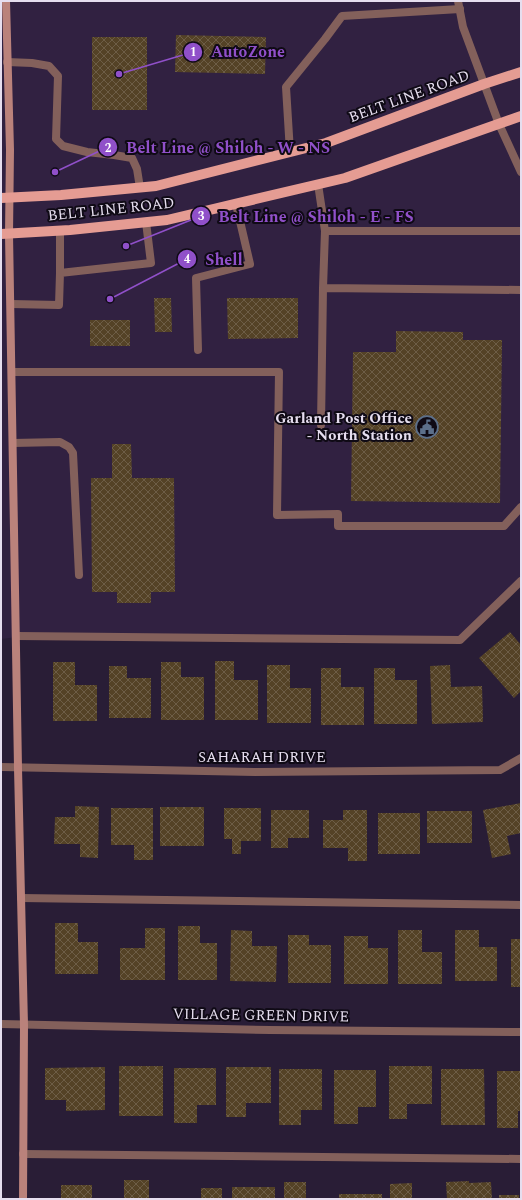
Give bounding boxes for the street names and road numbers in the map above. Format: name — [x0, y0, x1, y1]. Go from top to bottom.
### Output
street label: BELT LINE ROAD — [345, 64, 473, 129]
street label: BELT LINE ROAD — [47, 191, 176, 228]
street label: SAHARAH DRIVE — [198, 746, 326, 769]
street label: VILLAGE GREEN DRIVE — [173, 1002, 349, 1029]

